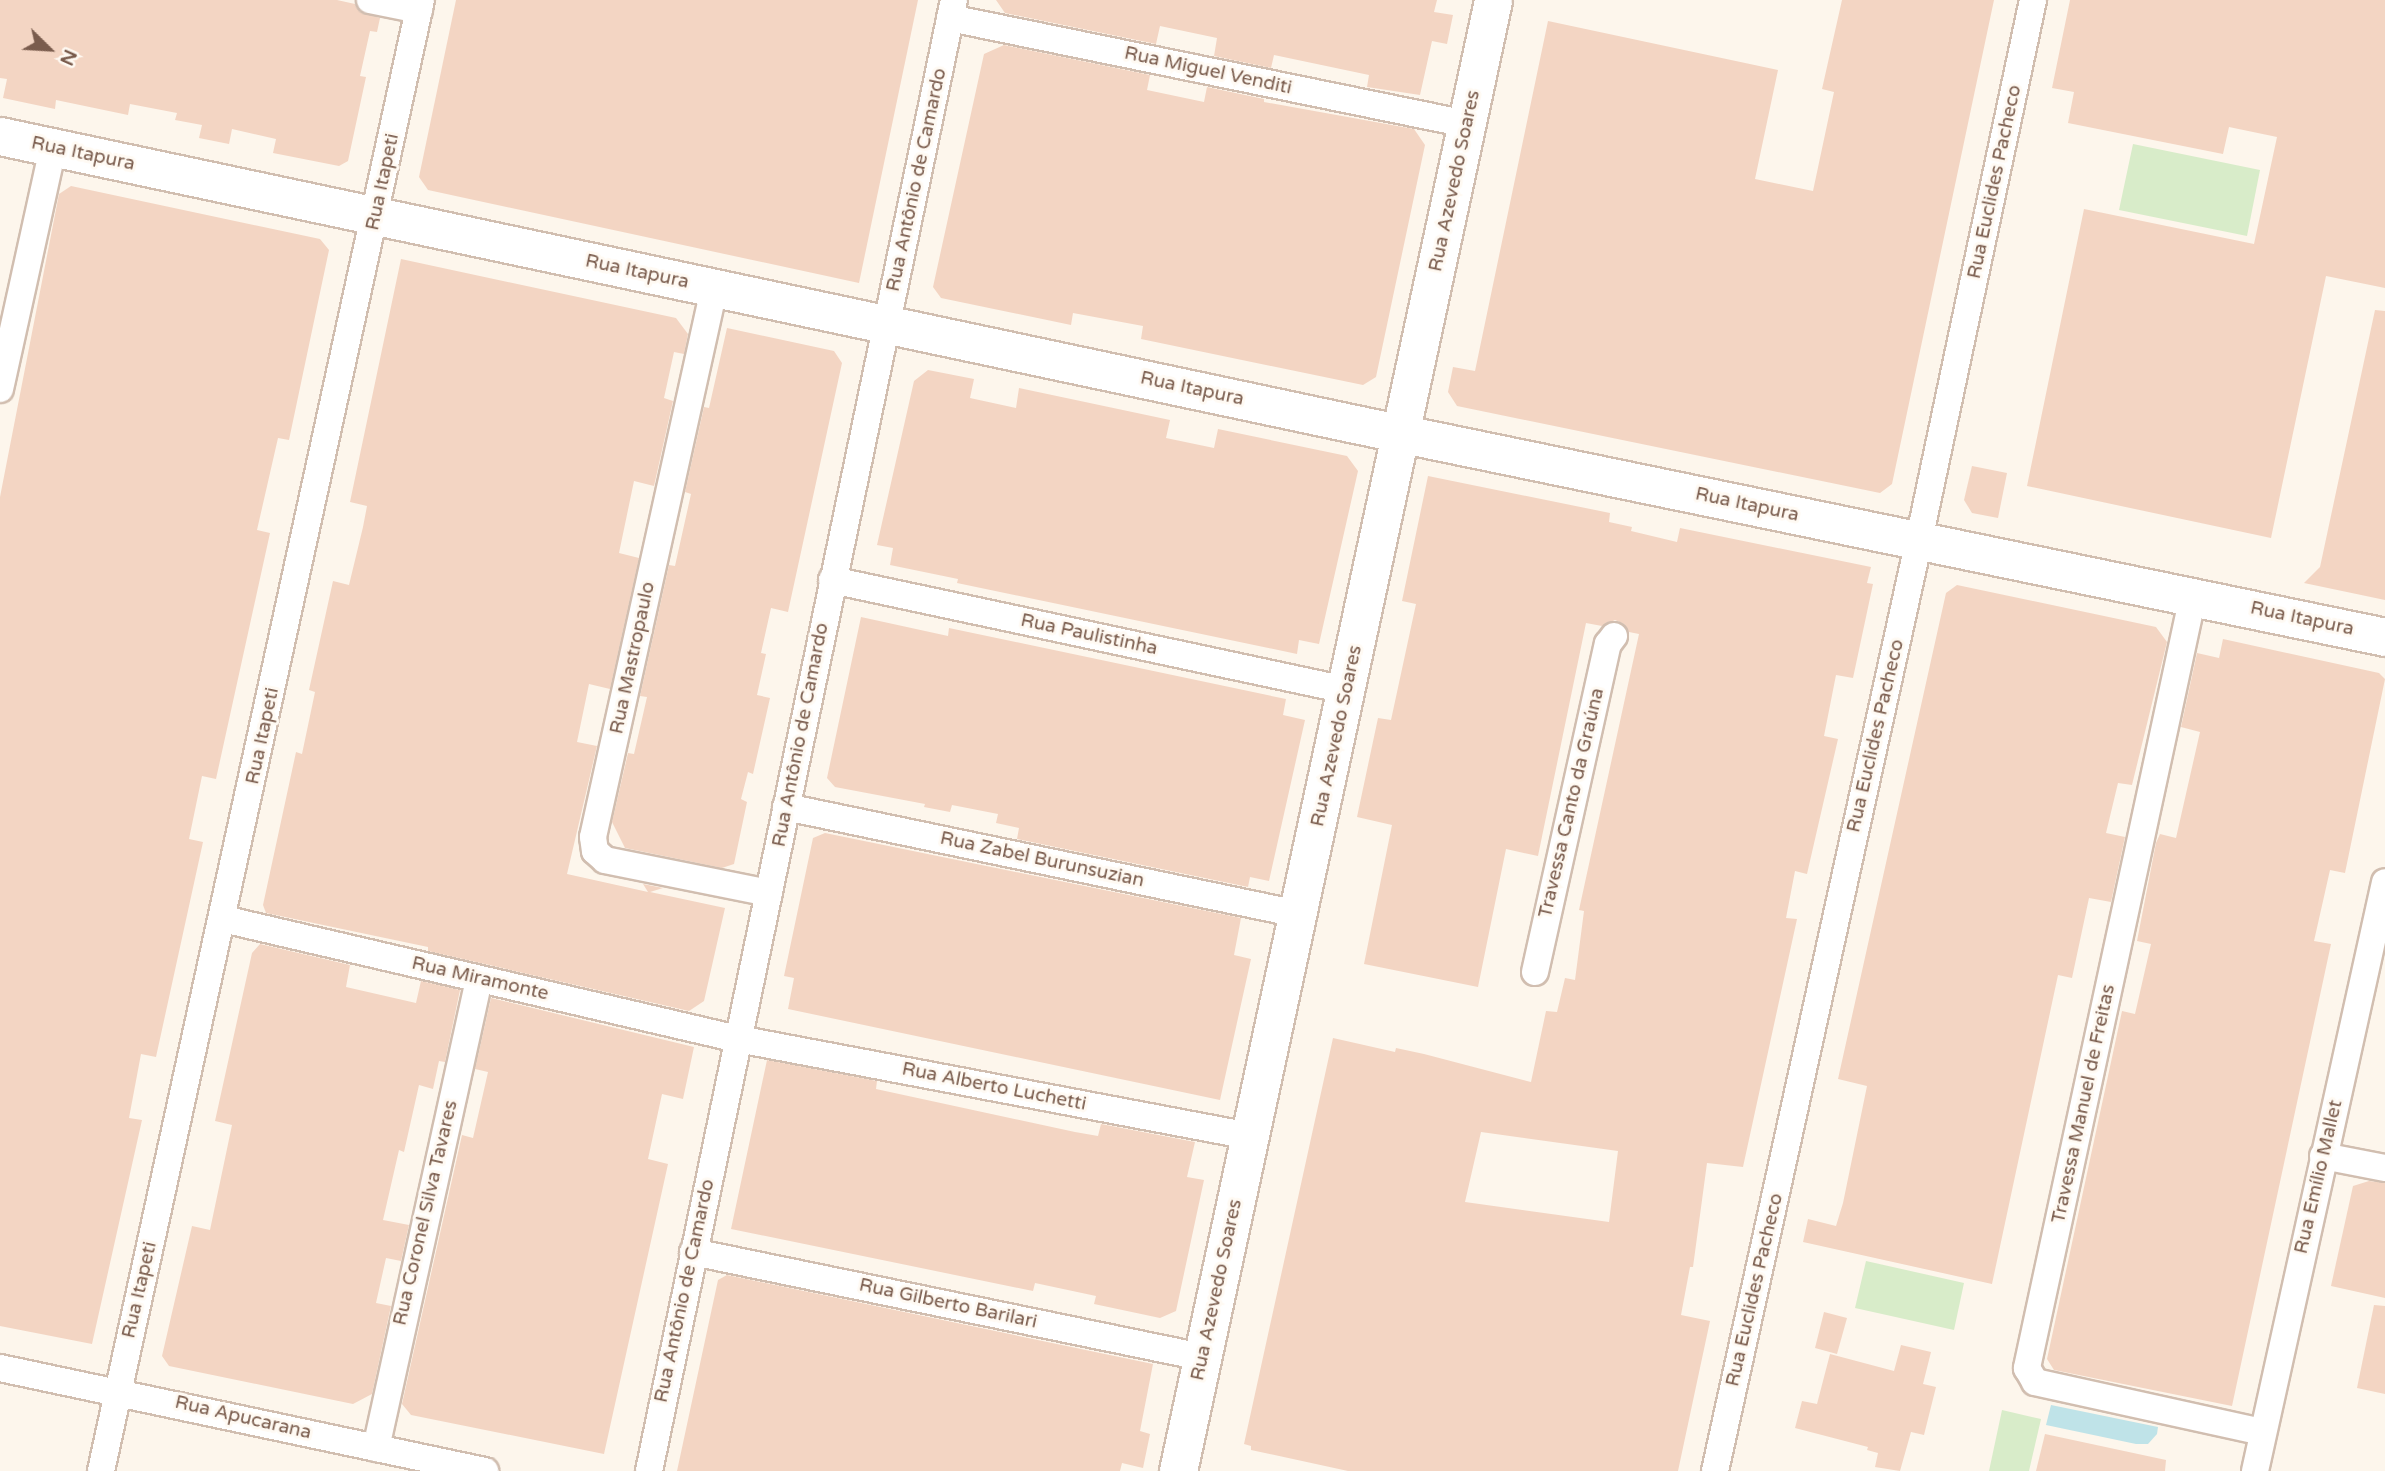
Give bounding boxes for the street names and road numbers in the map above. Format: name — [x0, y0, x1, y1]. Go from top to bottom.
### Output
street label: Rua Miguel Venditi — [1122, 42, 1294, 100]
street label: Rua Antônio de Camardo — [882, 66, 952, 294]
street label: Rua Euclides Pacheco — [1963, 83, 2027, 281]
street label: Rua Azevedo Soares — [1425, 88, 1485, 274]
street label: Rua Itapeti — [362, 131, 404, 233]
street label: Rua Itapura — [29, 132, 137, 176]
street label: Rua Itapura — [583, 250, 691, 294]
street label: Rua Itapura — [1138, 367, 1246, 411]
street label: Rua Itapura — [1693, 483, 1801, 527]
street label: Rua Mastropaulo — [606, 580, 660, 736]
street label: Rua Itapura — [2248, 597, 2356, 641]
street label: Rua Paulistinha — [1018, 609, 1160, 661]
street label: Rua Antônio de Camardo — [768, 621, 834, 849]
street label: Rua Euclides Pacheco — [1843, 637, 1909, 835]
street label: Rua Azevedo Soares — [1307, 643, 1367, 829]
street label: Rua Itapeti — [242, 685, 284, 787]
street label: Travessa Canto da Graúna — [1534, 686, 1610, 920]
street label: Rua Zabel Burunsuzian — [938, 827, 1146, 893]
street label: Rua Miramonte — [409, 952, 551, 1006]
street label: Travessa Manuel de Freitas — [2048, 983, 2120, 1225]
street label: Rua Alberto Luchetti — [900, 1058, 1088, 1116]
street label: Rua Coronel Silva Tavares — [389, 1098, 463, 1328]
street label: Rua Emílio Mallet — [2290, 1098, 2348, 1256]
street label: Rua Antônio de Camardo — [650, 1177, 720, 1405]
street label: Rua Euclides Pacheco — [1722, 1191, 1788, 1389]
street label: Rua Azevedo Soares — [1187, 1197, 1247, 1383]
street label: Rua Itapeti — [118, 1239, 162, 1341]
street label: Rua Gilberto Barilari — [857, 1274, 1039, 1334]
street label: Rua Apucarana — [173, 1391, 313, 1445]

